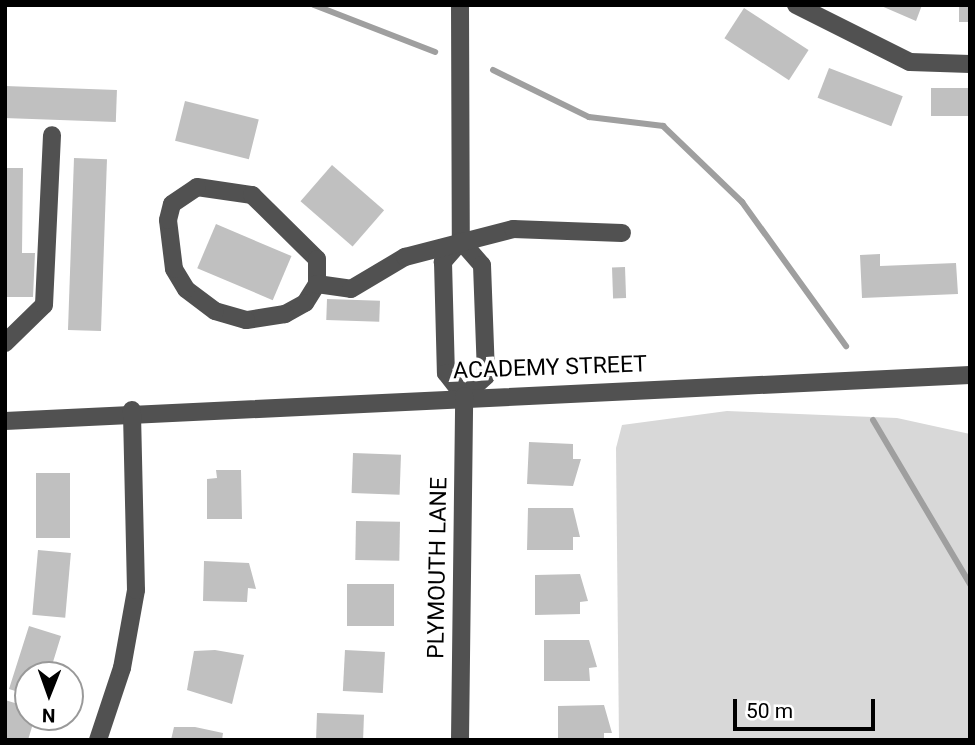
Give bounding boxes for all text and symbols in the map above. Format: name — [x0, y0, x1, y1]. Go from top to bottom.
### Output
street label: ACADEMY STREET — [453, 351, 647, 385]
street label: PLYMOUTH LANE — [423, 477, 453, 659]
north arrow — [14, 661, 84, 731]
scale bar — [737, 686, 879, 730]
text: 50 m — [746, 699, 793, 723]
text: N — [42, 704, 56, 727]

